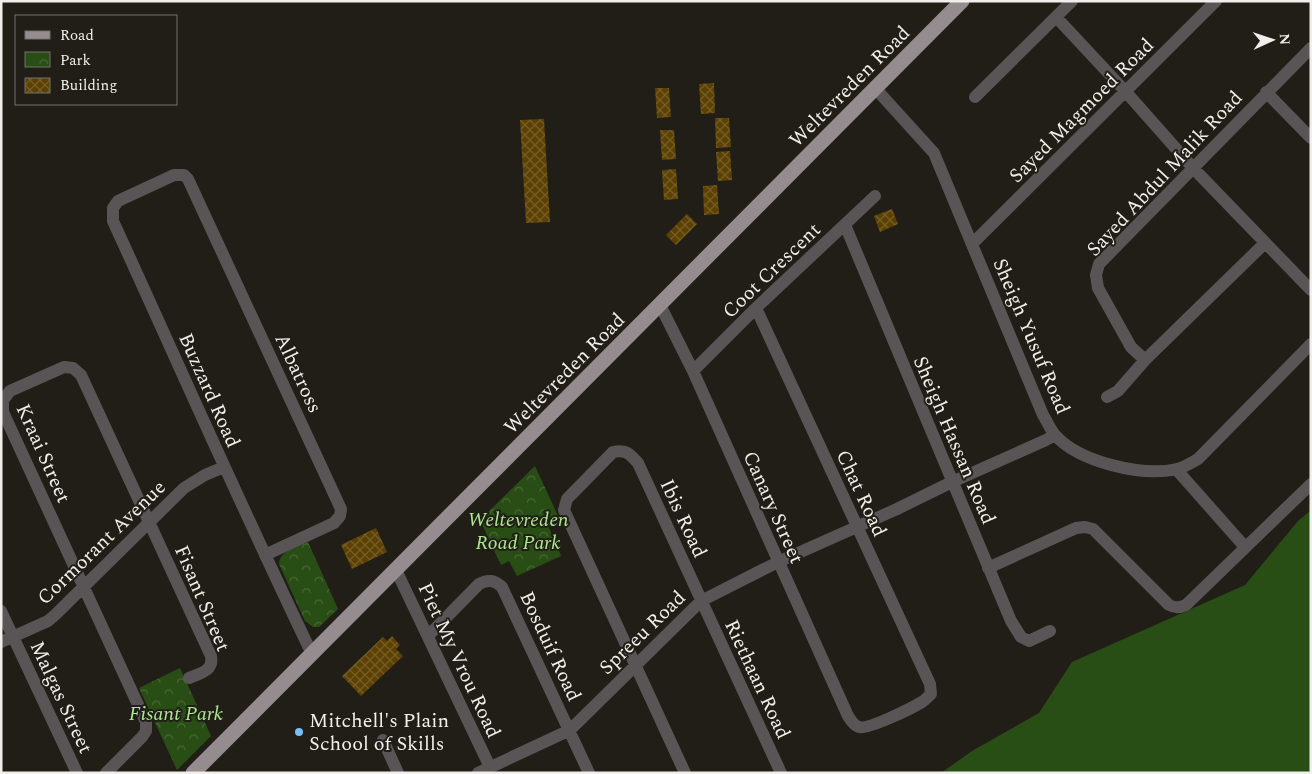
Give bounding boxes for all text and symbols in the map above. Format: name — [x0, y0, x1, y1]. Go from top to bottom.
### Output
legend — [15, 15, 178, 105]
north arrow — [1247, 15, 1297, 65]
street label: Weltevreden Road — [782, 19, 917, 154]
text: Road — [60, 24, 94, 47]
street label: Sayed Magmoed Road — [1002, 31, 1161, 190]
text: N — [1274, 33, 1295, 46]
text: Park — [60, 49, 91, 72]
text: Building — [60, 74, 117, 97]
street label: Sayed Abdul Malik Road — [1080, 84, 1250, 263]
street label: Coot Crescent — [716, 216, 828, 326]
street label: Sheigh Yusuf Road — [985, 254, 1077, 419]
street label: Weltevreden Road — [497, 306, 632, 441]
street label: Buzzard Road — [170, 328, 248, 453]
street label: Albatross — [267, 329, 330, 418]
street label: Sheigh Hassan Road — [905, 352, 1003, 529]
street label: Kraai Street — [8, 399, 78, 508]
street label: Chat Road — [828, 445, 894, 542]
street label: Canary Street — [735, 446, 811, 569]
street label: Cormorant Avenue — [31, 473, 173, 612]
street label: Ibis Road — [652, 474, 714, 563]
park label: Weltevreden Road Park — [467, 505, 569, 558]
street label: Fisant Street — [166, 541, 238, 656]
street label: Piet My Vrou Road — [410, 578, 508, 743]
street label: Spreeu Road — [593, 584, 693, 682]
street label: Bosduif Road — [511, 586, 589, 706]
street label: Riethaan Road — [716, 615, 798, 744]
street label: Malgas Street — [22, 636, 100, 759]
park label: Fisant Park — [129, 699, 224, 729]
place label: Mitchell's Plain School of Skills — [309, 706, 449, 759]
marker: Mitchell's Plain School of Skills — [293, 726, 305, 738]

